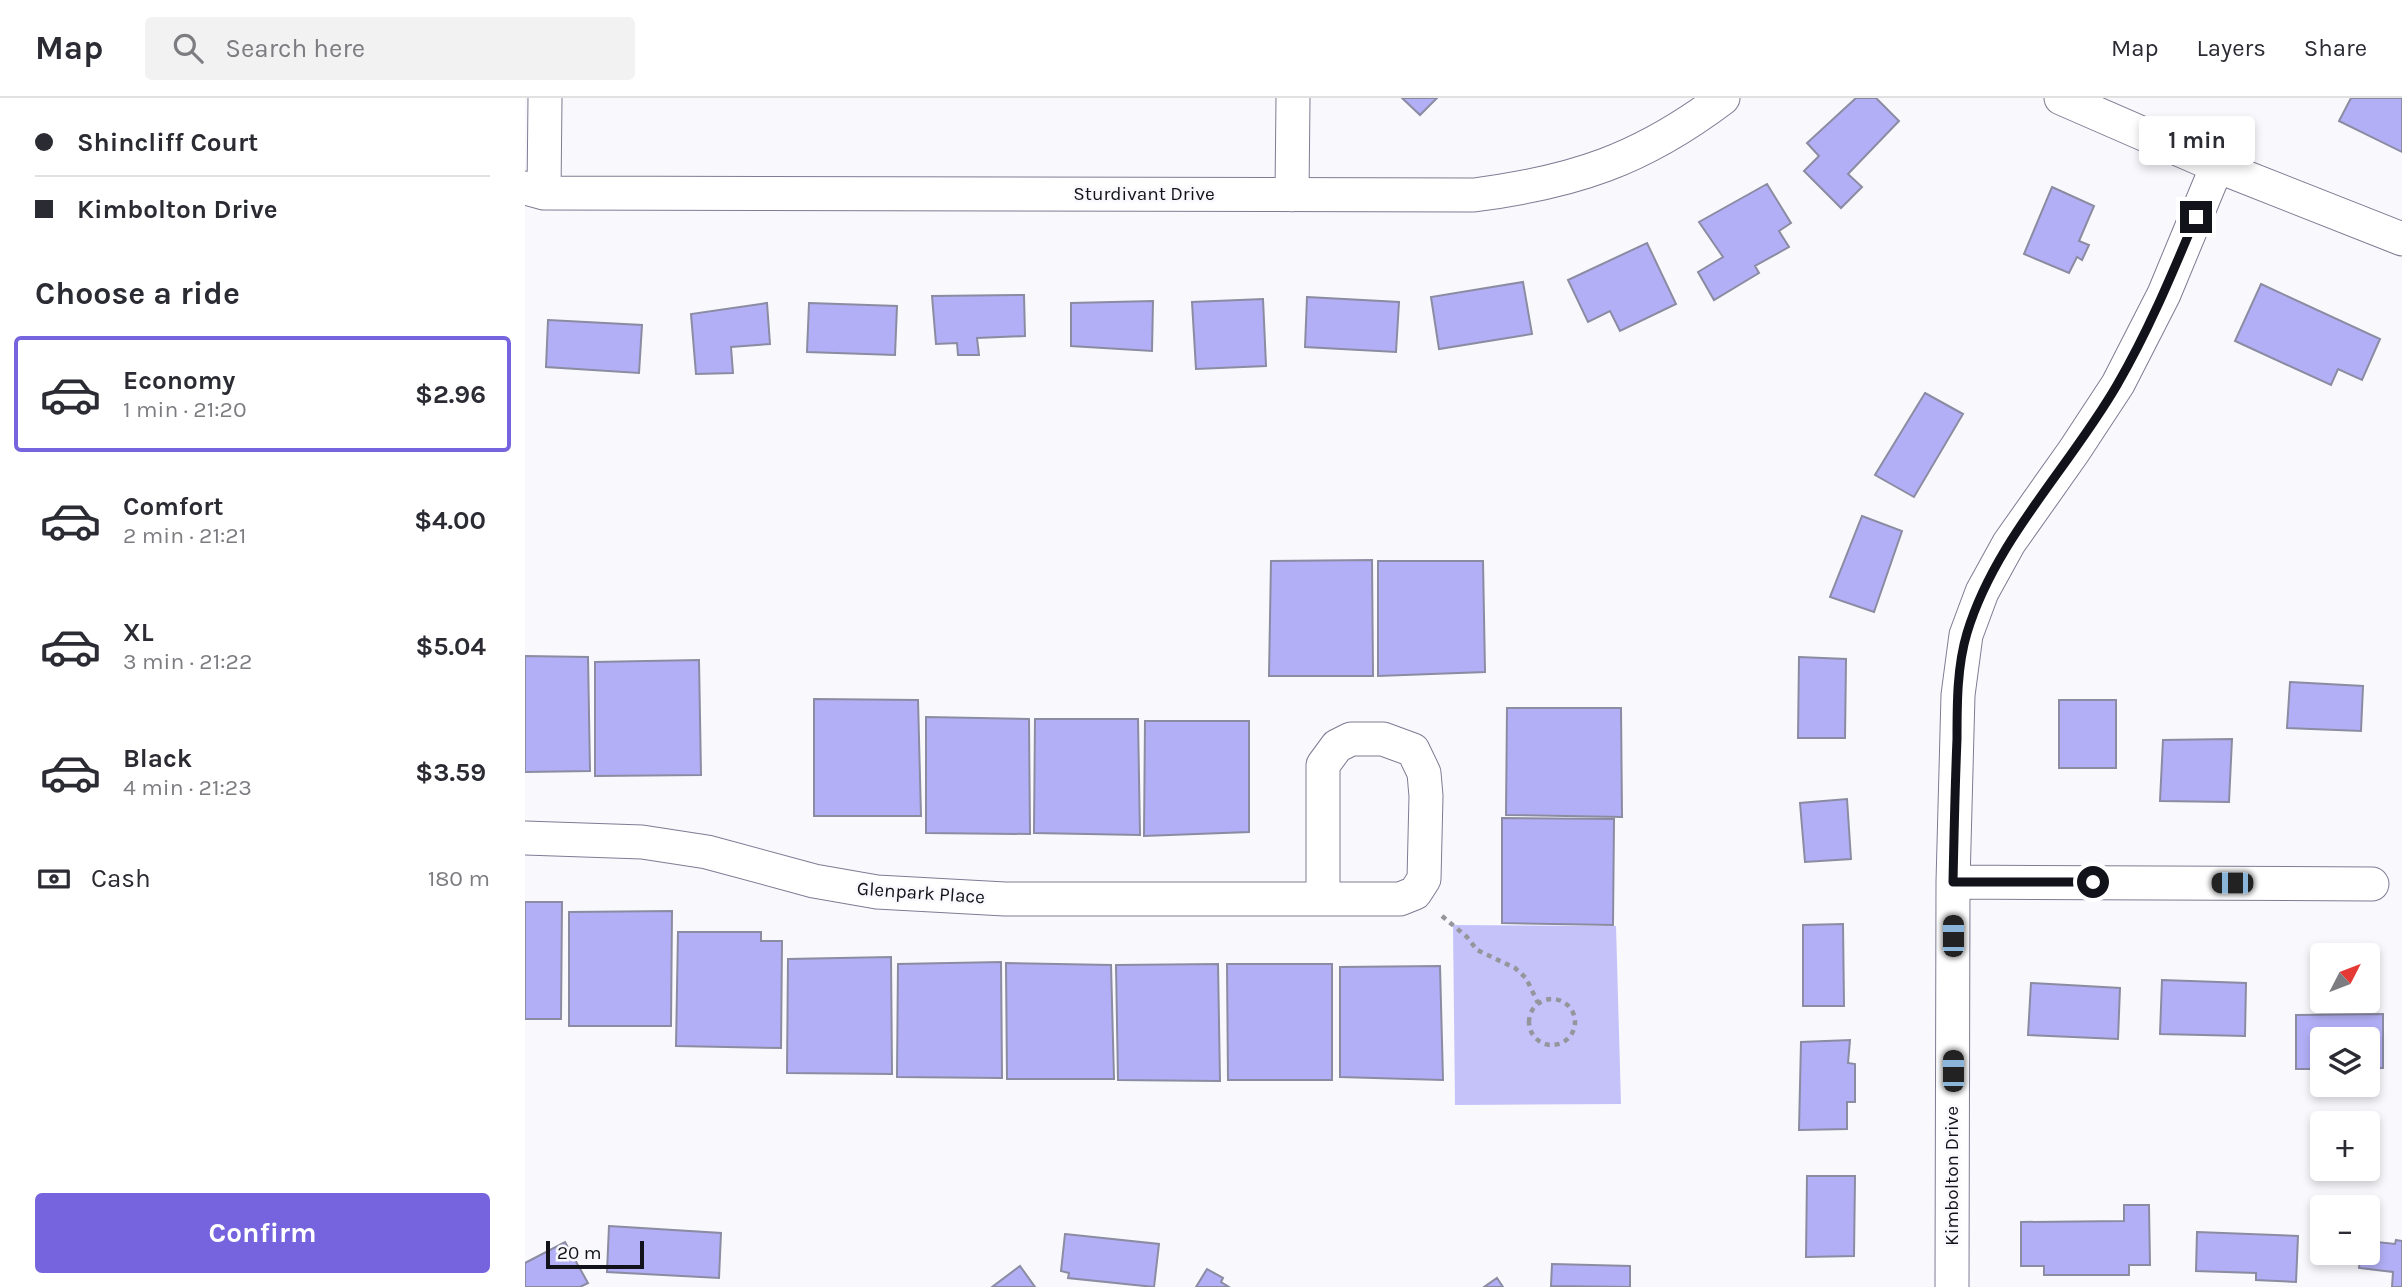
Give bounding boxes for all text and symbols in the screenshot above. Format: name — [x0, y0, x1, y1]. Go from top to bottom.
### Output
search box — [145, 17, 635, 80]
text: Map — [35, 29, 103, 67]
icon: search — [169, 29, 207, 67]
text: Search here — [225, 33, 365, 64]
text: Map — [2111, 34, 2159, 62]
text: Layers — [2197, 34, 2266, 62]
text: Share — [2304, 34, 2367, 62]
callout: 1 min — [2138, 116, 2254, 164]
text: Shincliff Court — [77, 127, 258, 158]
text: 1 min — [2168, 127, 2226, 154]
street label: Sturdivant Drive — [1073, 183, 1215, 205]
text: Kimbolton Drive — [77, 194, 277, 225]
route end — [2180, 201, 2212, 233]
text: Choose a ride — [35, 275, 240, 312]
icon: car — [39, 363, 102, 426]
text: Economy — [123, 365, 235, 396]
text: $2.96 — [415, 379, 486, 410]
text: 1 min · 21:20 — [123, 396, 247, 423]
icon: car — [39, 489, 102, 552]
text: Comfort — [123, 491, 224, 522]
text: $4.00 — [414, 505, 486, 536]
text: 2 min · 21:21 — [123, 522, 246, 549]
icon: car — [39, 615, 102, 678]
text: XL — [123, 617, 154, 648]
text: $5.04 — [415, 631, 486, 662]
text: 3 min · 21:22 — [123, 648, 252, 675]
icon: car — [39, 741, 102, 804]
text: Black — [123, 743, 192, 774]
text: $3.59 — [415, 757, 486, 788]
text: 4 min · 21:23 — [123, 774, 252, 801]
icon: cash — [35, 860, 73, 898]
text: Cash — [91, 863, 151, 894]
text: 180 m — [428, 865, 490, 892]
route start — [2077, 866, 2109, 898]
car — [2212, 873, 2254, 894]
street label: Glenpark Place — [856, 878, 986, 908]
car — [1943, 915, 1964, 957]
north arrow — [2310, 943, 2380, 1013]
map controls — [2310, 943, 2380, 1265]
button: layers — [2310, 1027, 2380, 1097]
car — [1943, 1050, 1964, 1092]
street label: Kimbolton Drive — [1941, 1106, 1963, 1246]
button: + — [2310, 1111, 2380, 1181]
button: Confirm — [35, 1193, 490, 1273]
button: − — [2310, 1195, 2380, 1265]
scale bar — [546, 1238, 644, 1270]
text: 20 m — [557, 1242, 602, 1264]

